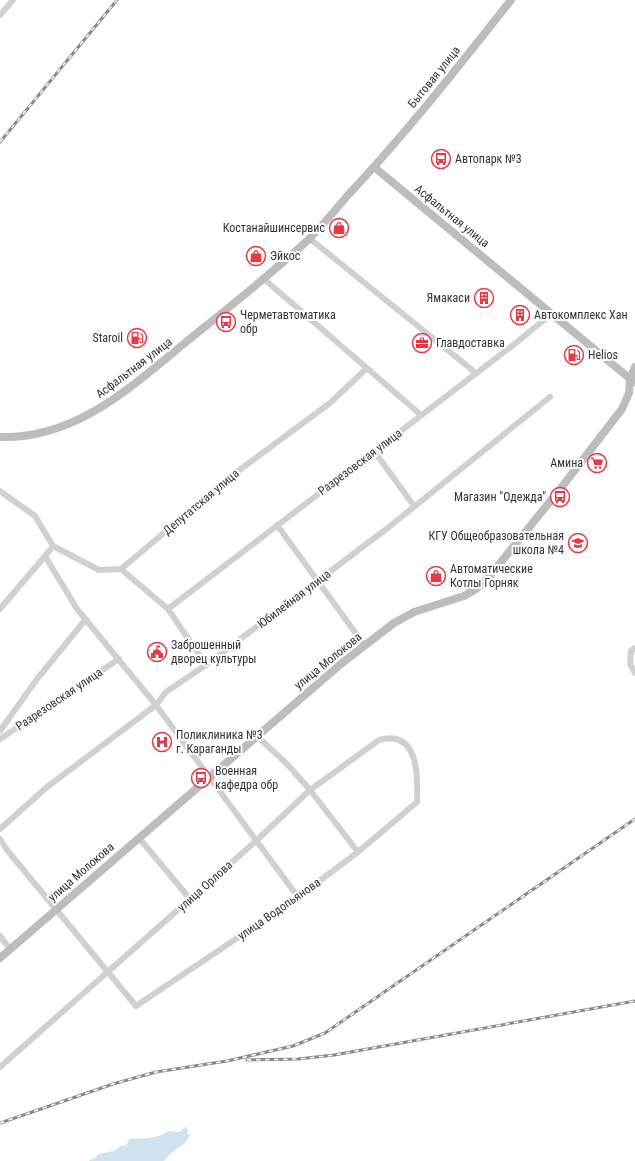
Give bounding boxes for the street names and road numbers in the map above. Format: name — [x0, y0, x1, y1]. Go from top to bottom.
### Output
street label: Бытовая улица — [405, 43, 463, 111]
street label: Асфальтная улица — [412, 182, 492, 250]
street label: Асфальтная улица — [93, 335, 175, 401]
street label: Разрезовская улица — [315, 426, 405, 498]
street label: Депутатская улица — [160, 466, 242, 538]
street label: Юбилейная улица — [255, 567, 334, 631]
street label: улица Молокова — [292, 629, 365, 692]
street label: Разрезовская улица — [13, 665, 105, 733]
street label: улица Молокова — [45, 840, 117, 904]
street label: улица Орлова — [175, 858, 235, 914]
street label: улица Водопьянова — [235, 875, 323, 943]

